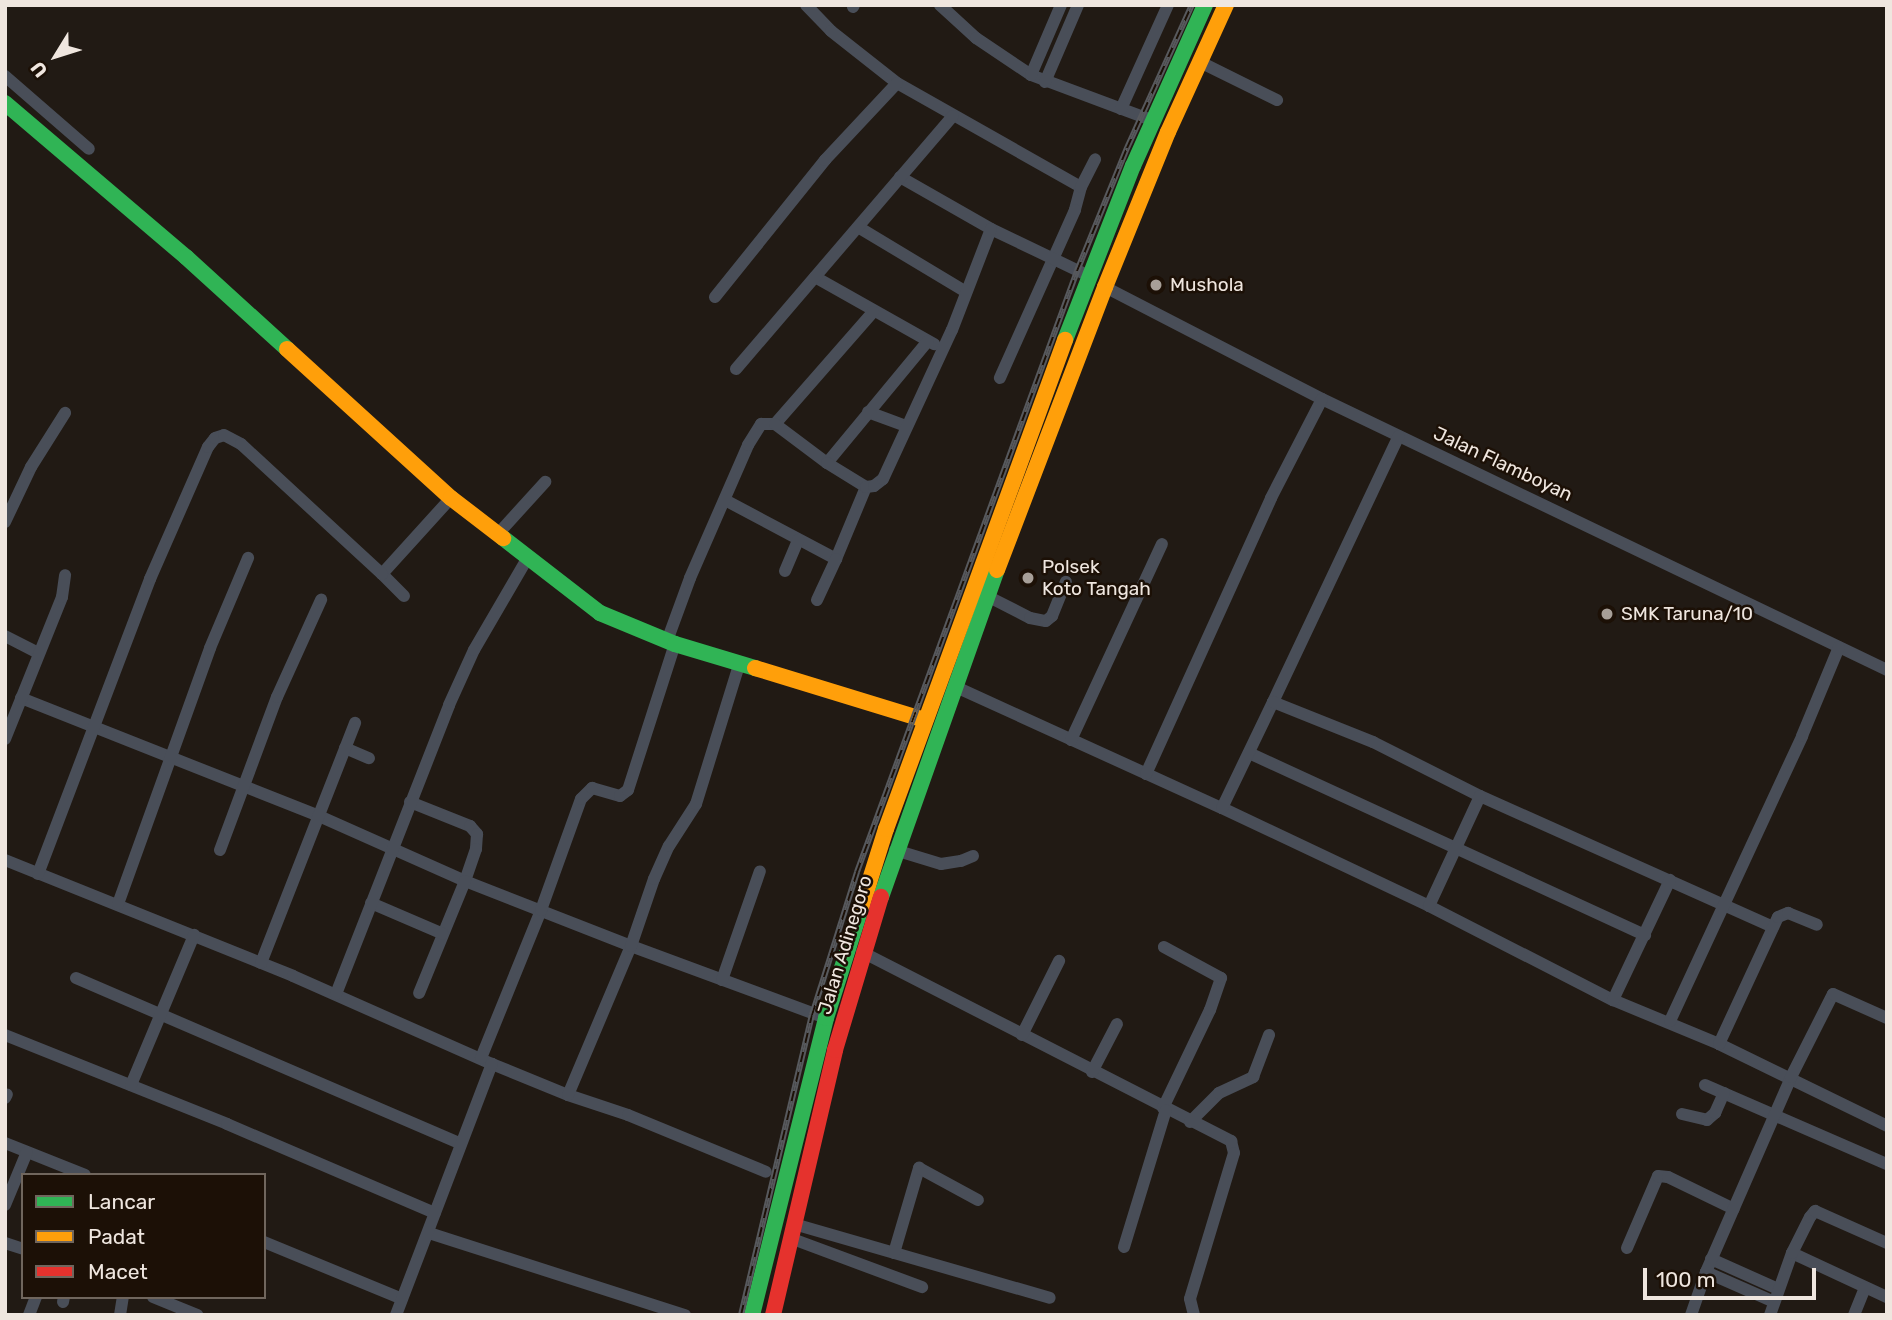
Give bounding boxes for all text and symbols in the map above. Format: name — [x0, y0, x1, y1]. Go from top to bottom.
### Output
north arrow — [21, 21, 91, 91]
text: U — [26, 57, 52, 82]
place label: Mushola — [1170, 274, 1244, 296]
marker: Mushola — [1148, 277, 1164, 293]
street label: Jalan Flamboyan — [1430, 422, 1576, 506]
place label: Polsek Koto Tangah — [1042, 556, 1151, 600]
marker: Polsek Koto Tangah — [1020, 570, 1036, 586]
place label: SMK Taruna/10 — [1621, 603, 1754, 625]
marker: SMK Taruna/10 — [1599, 606, 1615, 622]
street label: Jalan Adinegoro — [813, 873, 877, 1017]
legend — [21, 1173, 266, 1299]
text: Lancar — [88, 1189, 155, 1214]
text: Padat — [88, 1224, 145, 1249]
scale bar — [1647, 1254, 1820, 1298]
text: Macet — [88, 1259, 148, 1284]
text: 100 m — [1656, 1267, 1715, 1292]

